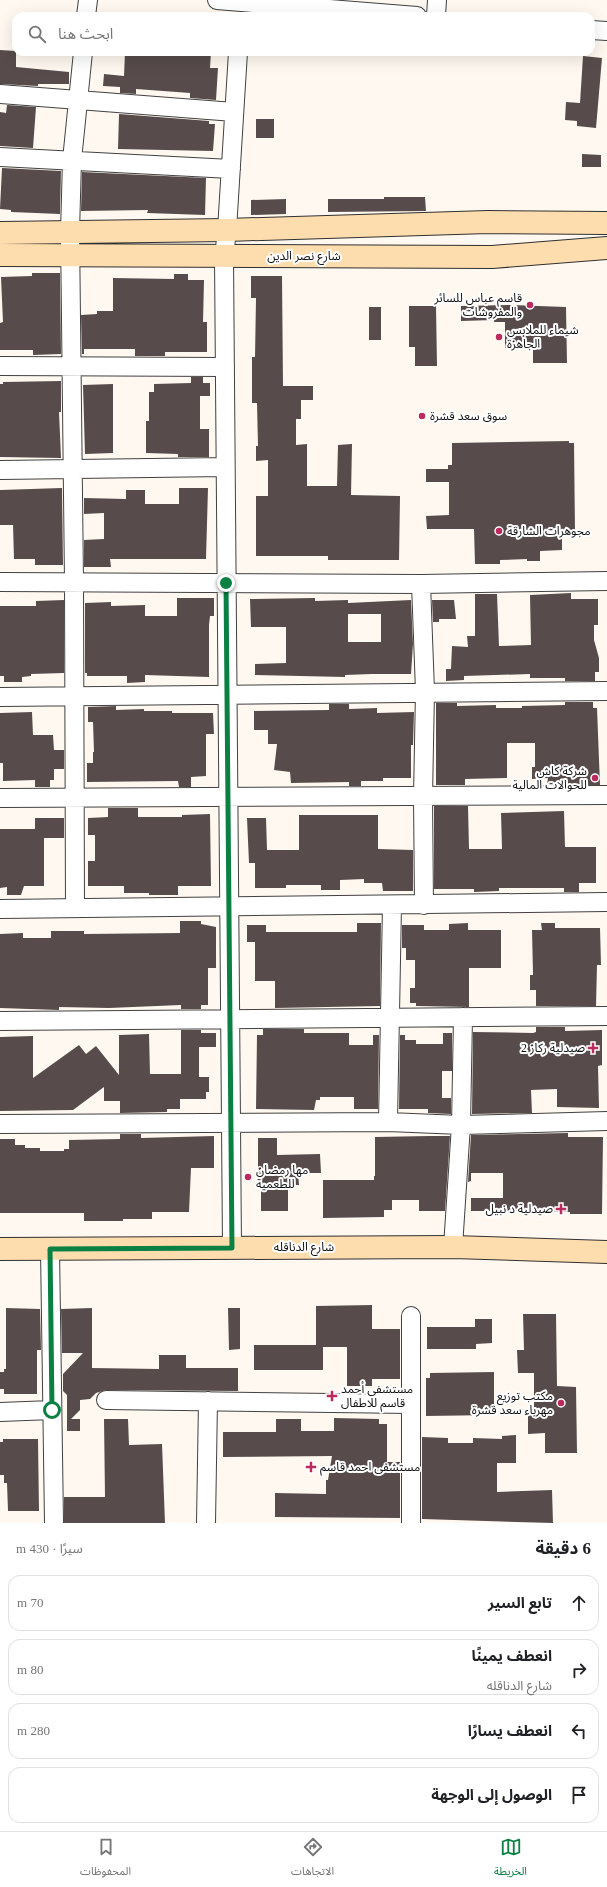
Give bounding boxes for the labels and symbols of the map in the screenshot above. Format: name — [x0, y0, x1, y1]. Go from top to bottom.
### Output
street label: شارع نصر الدين — [267, 249, 341, 265]
place label: قاسم عباس للسائر والمفروشات — [433, 291, 522, 319]
marker: قاسم عباس للسائر والمفروشات — [525, 300, 535, 310]
place label: شيماء للملابس الجاهزة — [507, 323, 579, 351]
marker: شيماء للملابس الجاهزة — [494, 332, 504, 342]
place label: سوق سعد قشرة — [430, 409, 507, 423]
marker: سوق سعد قشرة — [417, 411, 427, 421]
place label: مجوهرات الشارقة — [507, 524, 591, 538]
marker: مجوهرات الشارقة — [494, 526, 504, 536]
route end — [217, 574, 235, 592]
place label: شركة كاش للحوالات المالية — [512, 764, 587, 792]
marker: شركة كاش للحوالات المالية — [590, 773, 600, 783]
place label: صيدلية ركاز 2 — [521, 1041, 585, 1055]
marker: صيدلية ركاز 2 — [588, 1043, 598, 1053]
place label: مها رمضان للطعمية — [256, 1163, 308, 1191]
marker: مها رمضان للطعمية — [243, 1172, 253, 1182]
place label: صيدلية د نبيل — [486, 1202, 553, 1216]
marker: صيدلية د نبيل — [556, 1204, 566, 1214]
street label: شارع الدناقله — [274, 1240, 334, 1256]
place label: مستشفى أحمد قاسم للاطفال — [341, 1381, 413, 1412]
place label: مكتب توزيع مهرباء سعد قشرة — [472, 1389, 553, 1417]
marker: مستشفى أحمد قاسم للاطفال — [326, 1390, 338, 1402]
marker: مكتب توزيع مهرباء سعد قشرة — [556, 1398, 566, 1408]
route start — [43, 1401, 61, 1419]
place label: مستشفى احمد قاسم — [320, 1460, 420, 1476]
marker: مستشفى احمد قاسم — [305, 1461, 317, 1473]

